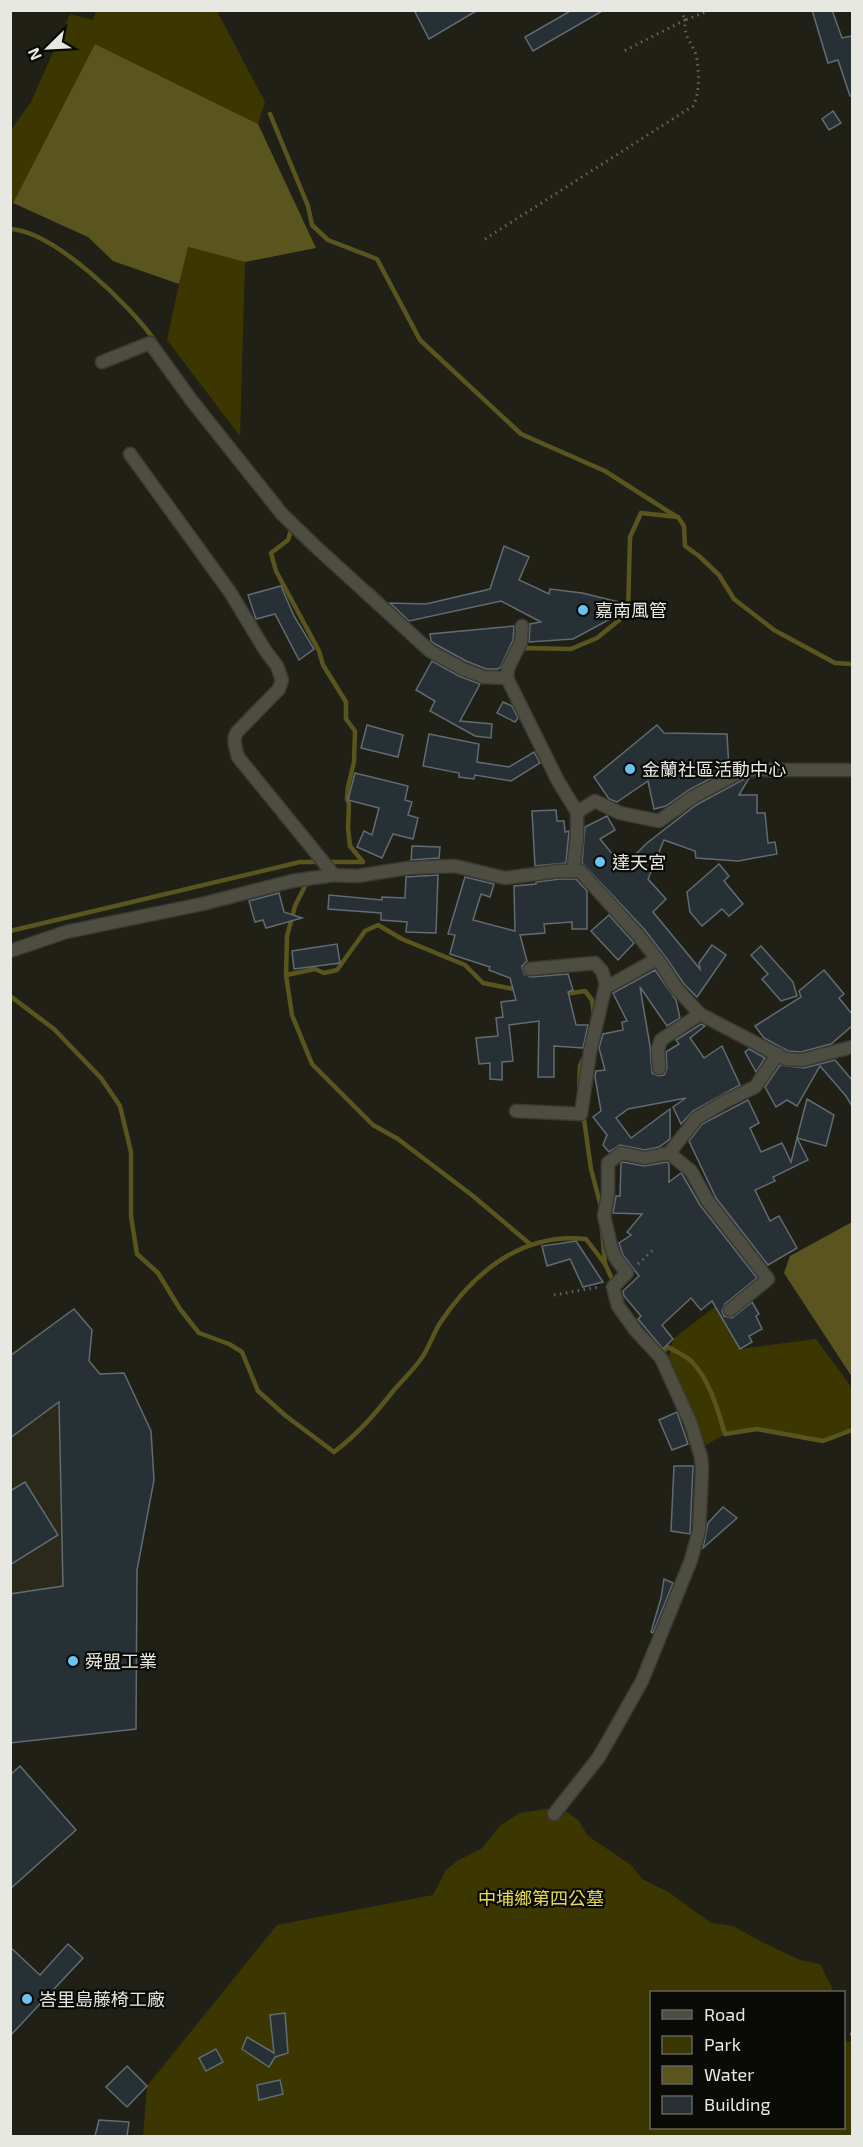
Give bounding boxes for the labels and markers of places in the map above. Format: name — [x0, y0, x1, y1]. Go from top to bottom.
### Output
place label: 嘉南風管 — [595, 599, 667, 621]
marker: 嘉南風管 — [576, 603, 590, 617]
place label: 金蘭社區活動中心 — [642, 758, 786, 780]
marker: 金蘭社區活動中心 — [623, 762, 637, 776]
place label: 達天宮 — [612, 851, 666, 873]
marker: 達天宮 — [593, 855, 607, 869]
place label: 舜盟工業 — [85, 1650, 157, 1672]
marker: 舜盟工業 — [66, 1654, 80, 1668]
place label: 峇里島藤椅工廠 — [39, 1988, 165, 2010]
marker: 峇里島藤椅工廠 — [20, 1992, 34, 2006]

